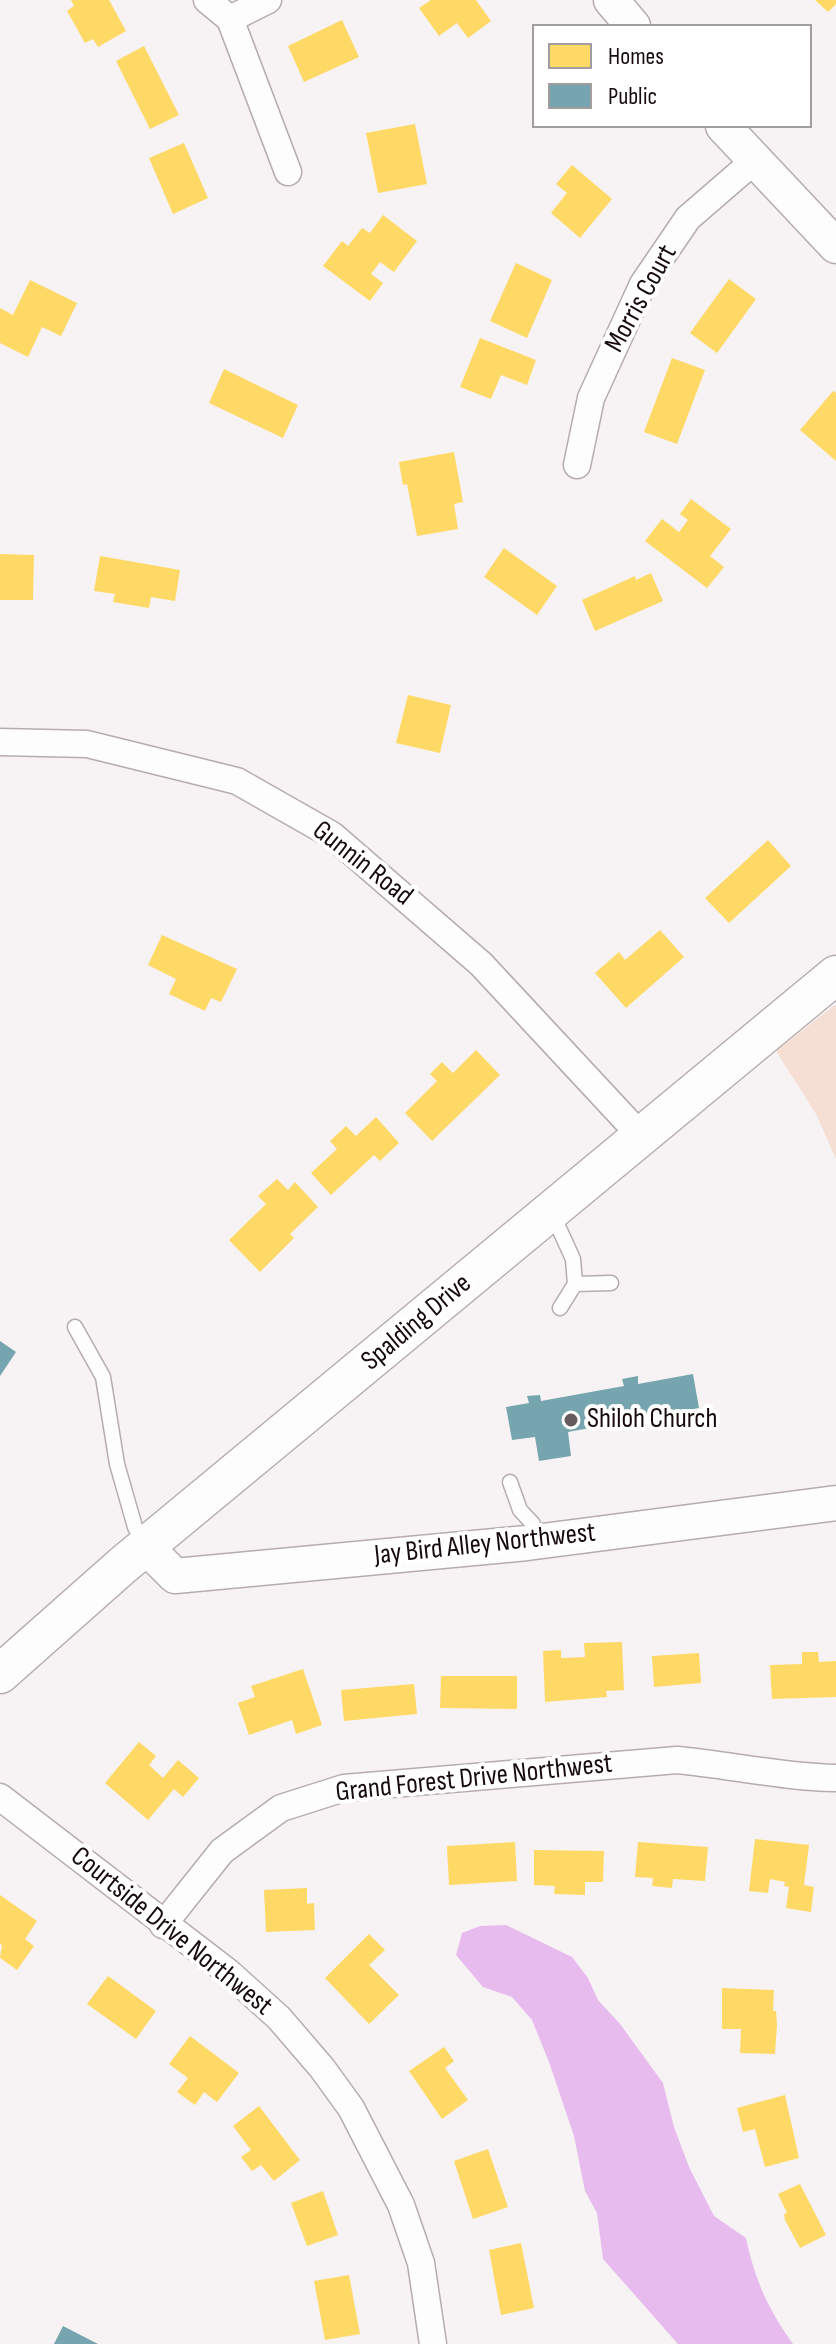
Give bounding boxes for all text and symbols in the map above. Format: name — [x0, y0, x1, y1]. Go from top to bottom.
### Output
legend — [532, 24, 812, 128]
text: Homes — [608, 42, 664, 71]
text: Public — [608, 82, 657, 111]
street label: Morris Court — [599, 239, 685, 359]
street label: Gunnin Road — [305, 814, 419, 914]
street label: Spalding Drive — [355, 1267, 479, 1379]
place label: Shiloh Church — [587, 1403, 717, 1437]
marker: Shiloh Church — [562, 1411, 580, 1429]
street label: Jay Bird Alley Northwest — [373, 1517, 597, 1573]
street label: Grand Forest Drive Northwest — [334, 1748, 614, 1810]
street label: Courtside Drive Northwest — [63, 1840, 279, 2024]

